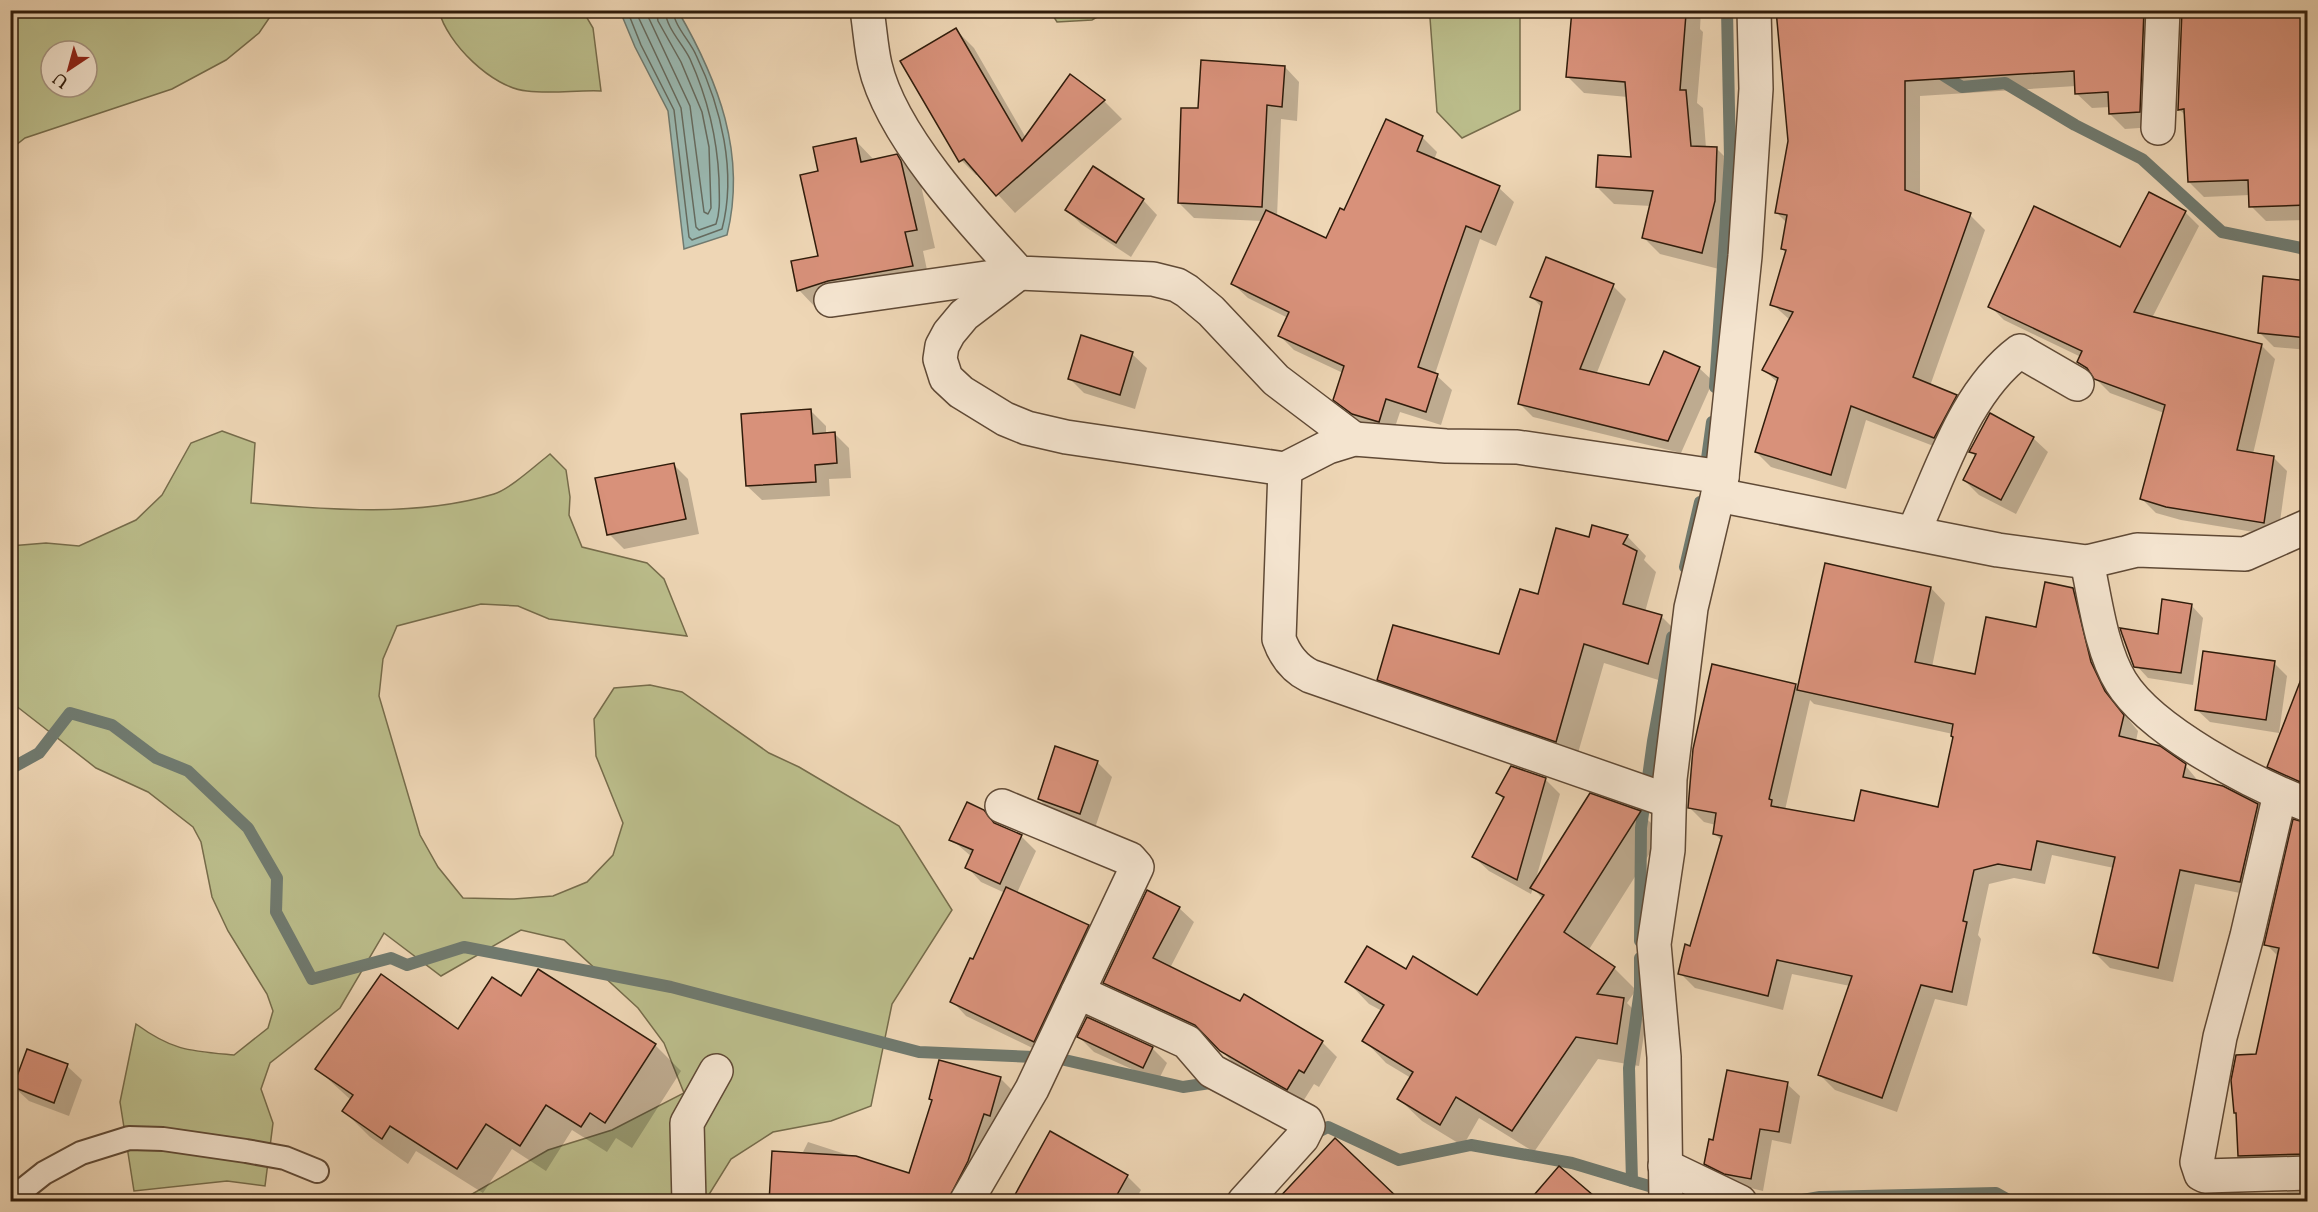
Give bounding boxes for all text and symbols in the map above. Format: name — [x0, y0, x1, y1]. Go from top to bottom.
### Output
north arrow — [39, 39, 99, 99]
text: U — [49, 65, 74, 92]

